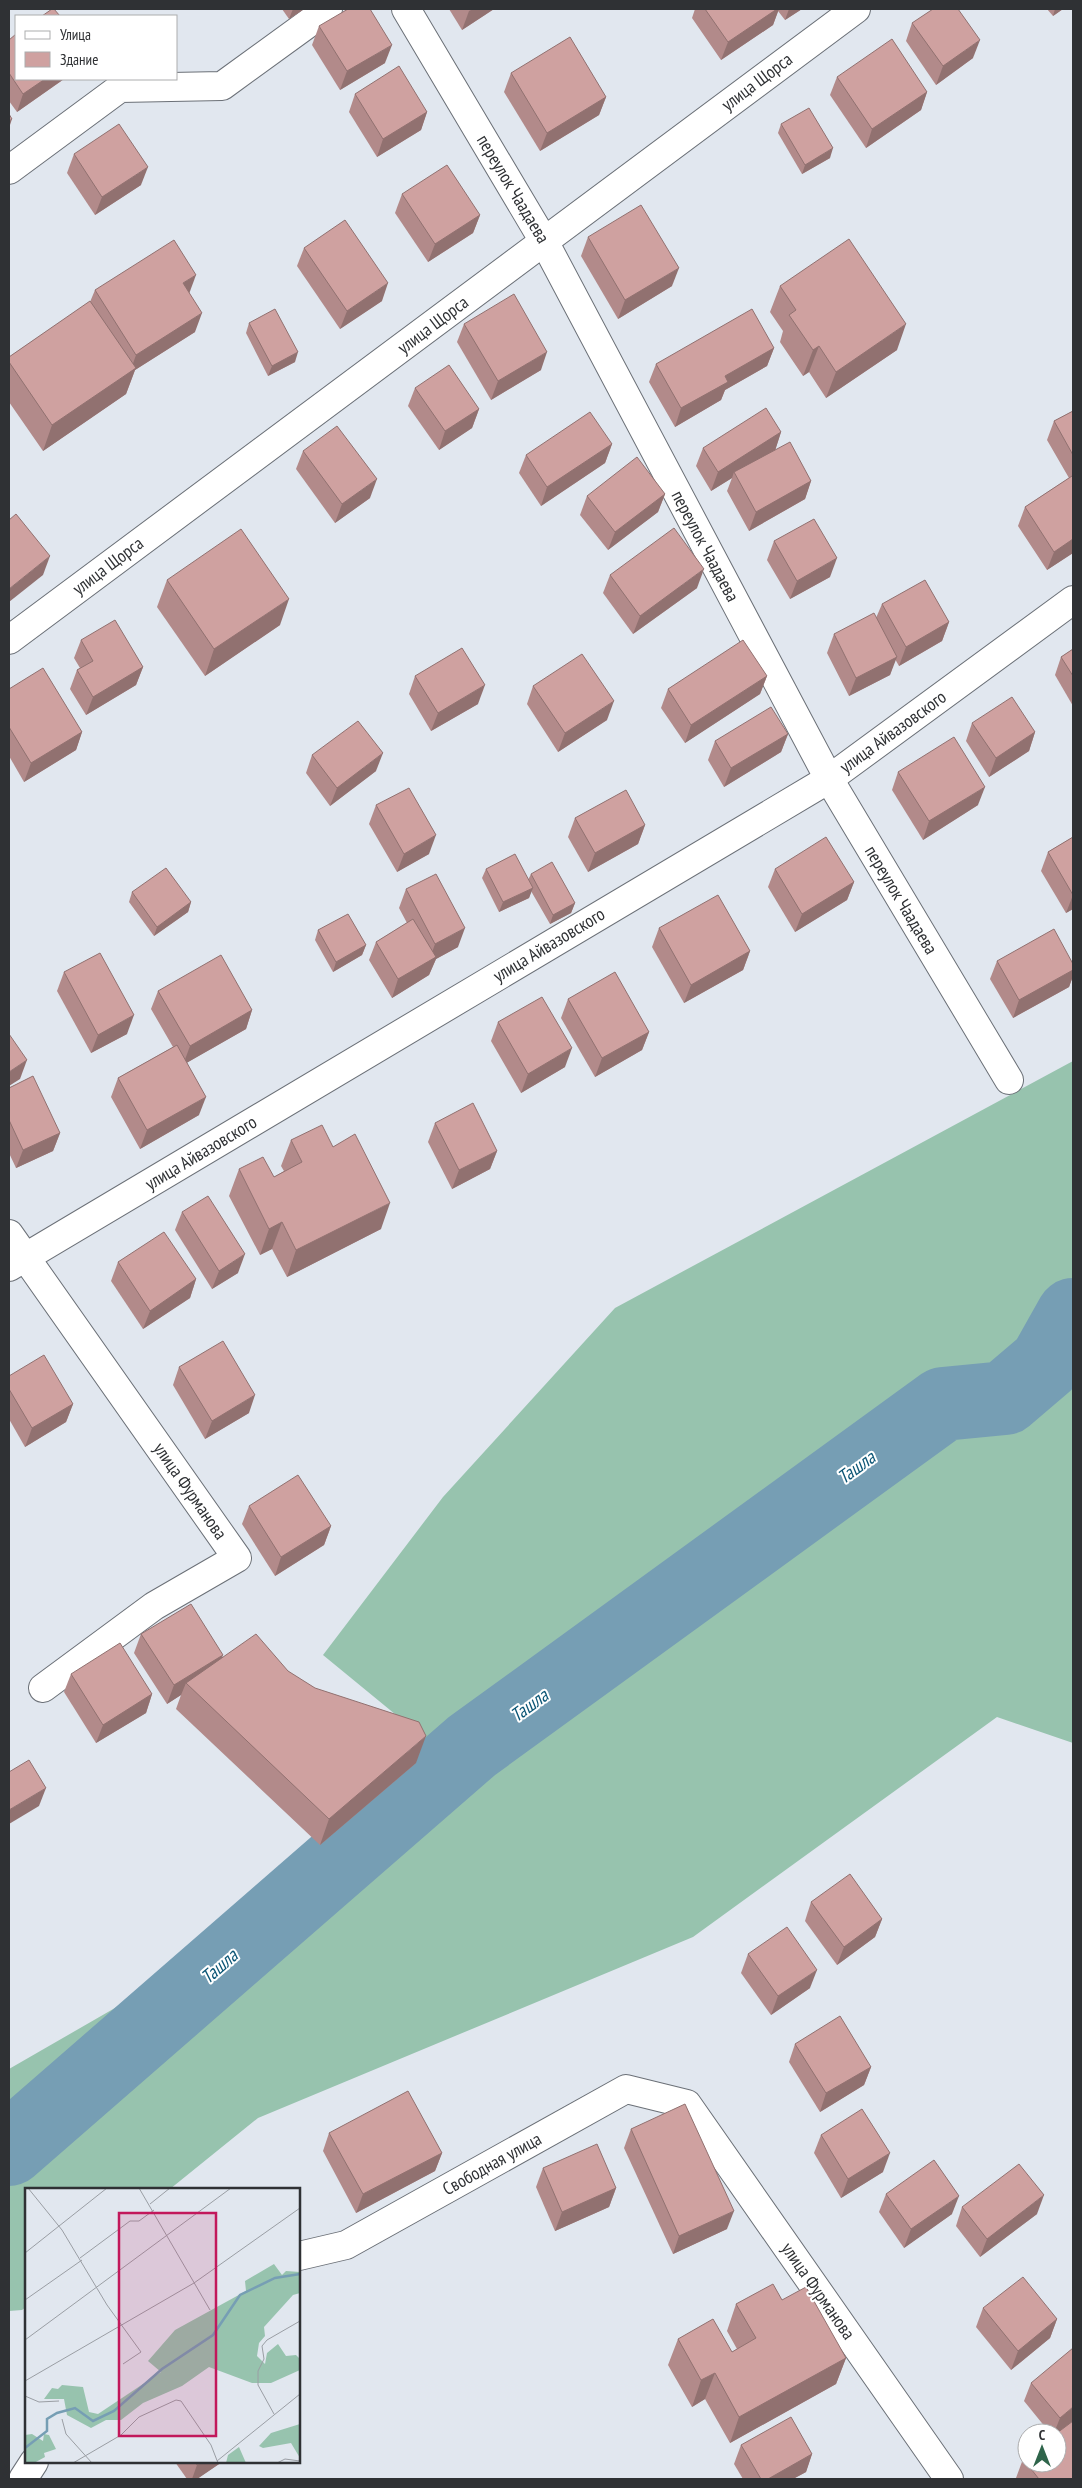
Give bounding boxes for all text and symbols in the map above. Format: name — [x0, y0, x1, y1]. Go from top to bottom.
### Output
legend — [15, 15, 178, 80]
text: Улица — [60, 25, 91, 44]
street label: улица Щорса — [717, 47, 797, 116]
text: Здание — [60, 50, 98, 69]
street label: переулок Чаадаева — [472, 130, 555, 247]
street label: улица Щорса — [393, 290, 473, 359]
street label: переулок Чаадаева — [666, 486, 744, 605]
street label: улица Щорса — [68, 531, 148, 600]
street label: улица Айвазовского — [835, 685, 951, 778]
street label: переулок Чаадаева — [860, 841, 943, 958]
street label: улица Айвазовского — [489, 902, 609, 987]
street label: улица Айвазовского — [141, 1110, 261, 1195]
street label: улица Фурманова — [149, 1438, 232, 1544]
water label: Ташла — [832, 1444, 881, 1489]
water label: Ташла — [505, 1682, 554, 1727]
water label: Ташла — [196, 1943, 243, 1989]
street label: Свободная улица — [438, 2127, 545, 2200]
inset map — [25, 2188, 300, 2463]
street label: улица Фурманова — [777, 2238, 860, 2344]
north arrow — [1017, 2423, 1067, 2473]
text: С — [1039, 2426, 1046, 2444]

